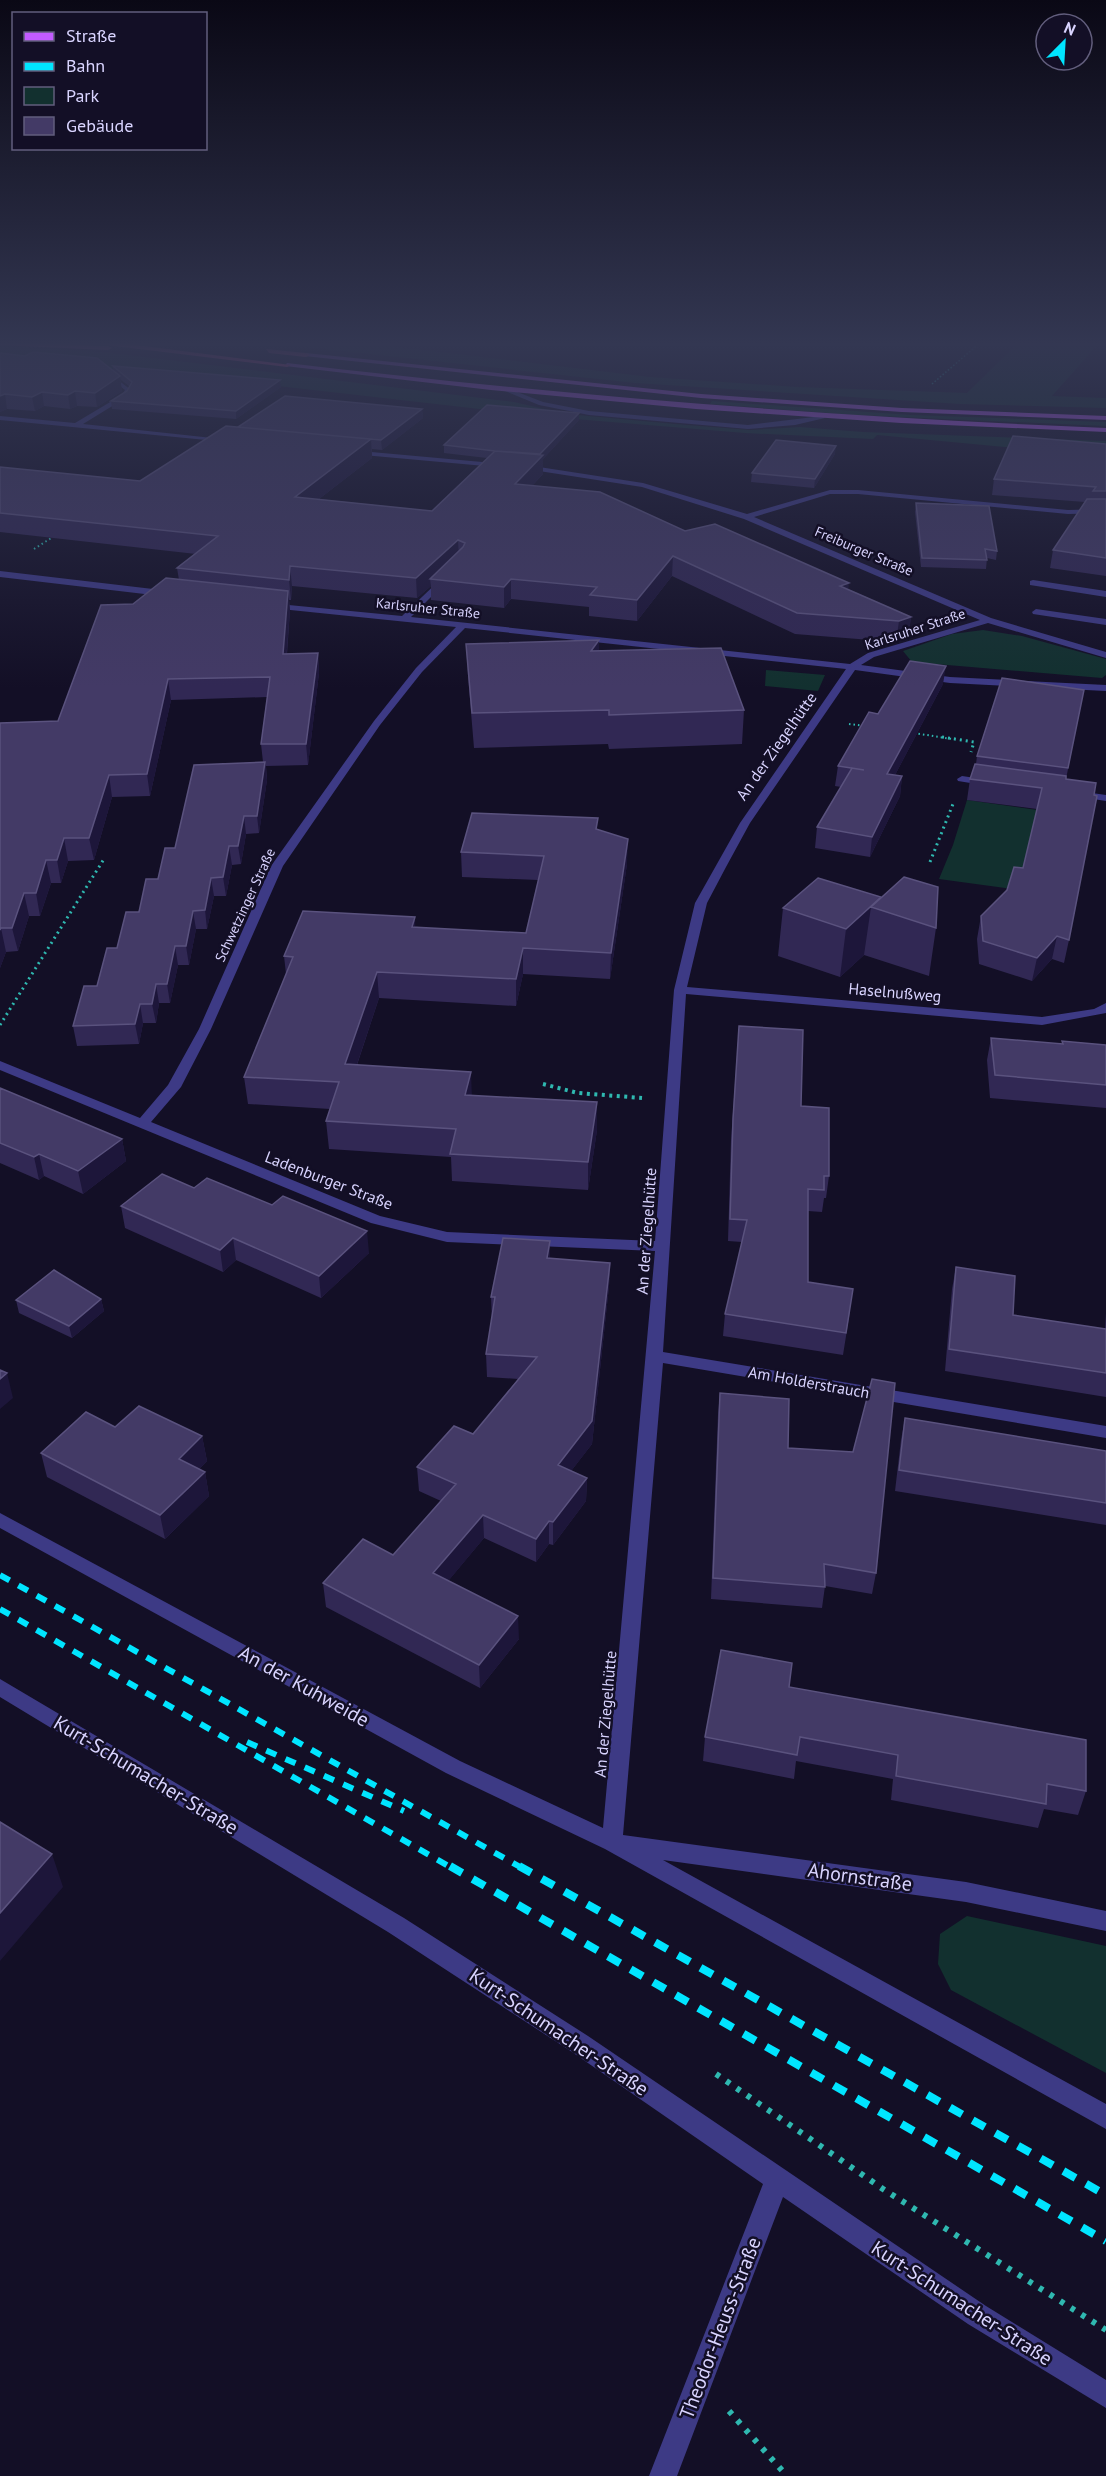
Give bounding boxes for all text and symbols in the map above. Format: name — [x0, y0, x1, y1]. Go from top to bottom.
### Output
legend — [12, 12, 207, 150]
north arrow — [1034, 12, 1094, 72]
text: N — [1061, 17, 1079, 40]
text: Straße — [66, 24, 117, 47]
text: Bahn — [66, 54, 105, 77]
text: Park — [66, 84, 99, 107]
text: Gebäude — [66, 114, 133, 137]
street label: Freiburger Straße — [812, 522, 916, 580]
street label: Karlsruher Straße — [375, 594, 481, 622]
street label: Karlsruher Straße — [862, 604, 968, 654]
street label: An der Ziegelhütte — [731, 688, 821, 804]
street label: Schwetzinger Straße — [211, 845, 279, 965]
street label: Haselnußweg — [848, 978, 942, 1006]
street label: Ladenburger Straße — [262, 1146, 396, 1214]
street label: An der Ziegelhütte — [632, 1167, 660, 1295]
street label: Am Holderstrauch — [747, 1361, 871, 1403]
street label: An der Kuhweide — [234, 1639, 374, 1733]
street label: An der Ziegelhütte — [590, 1650, 620, 1778]
street label: Kurt-Schumacher-Straße — [49, 1710, 243, 1840]
street label: Ahornstraße — [806, 1857, 914, 1897]
street label: Kurt-Schumacher-Straße — [464, 1962, 654, 2102]
street label: Theodor-Heuss-Straße — [673, 2233, 767, 2423]
street label: Kurt-Schumacher-Straße — [866, 2235, 1058, 2371]

